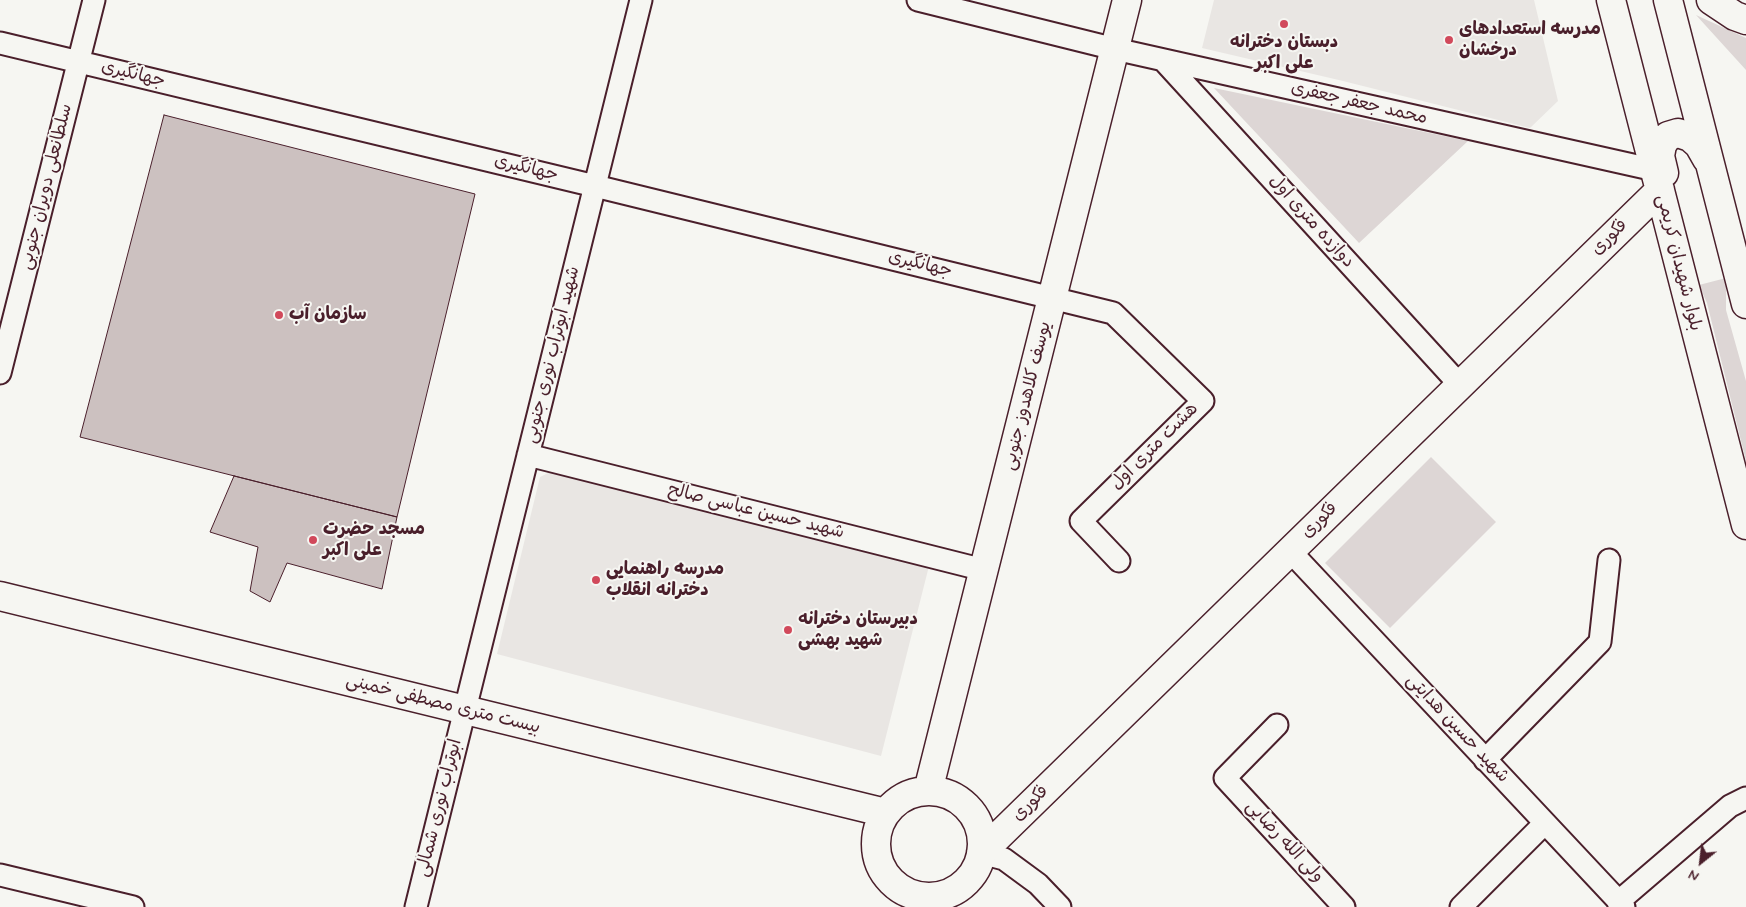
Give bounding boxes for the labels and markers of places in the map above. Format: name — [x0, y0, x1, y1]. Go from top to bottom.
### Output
marker: دبستان دخترانه علی اکبر — [1278, 18, 1290, 30]
place label: مدرسه استعدادهای درخشان — [1459, 19, 1601, 62]
place label: دبستان دخترانه علی اکبر — [1230, 32, 1338, 74]
marker: مدرسه استعدادهای درخشان — [1443, 34, 1455, 46]
place label: سازمان آب — [289, 304, 367, 326]
marker: سازمان آب — [273, 309, 285, 321]
place label: مسجد حضرت علی اکبر — [323, 519, 425, 562]
marker: مسجد حضرت علی اکبر — [307, 534, 319, 546]
place label: مدرسه راهنمایی دخترانه انقلاب — [606, 559, 724, 602]
marker: مدرسه راهنمایی دخترانه انقلاب — [590, 574, 602, 586]
place label: دبیرستان دخترانه شهید بهشی — [798, 609, 918, 652]
marker: دبیرستان دخترانه شهید بهشی — [782, 624, 794, 636]

